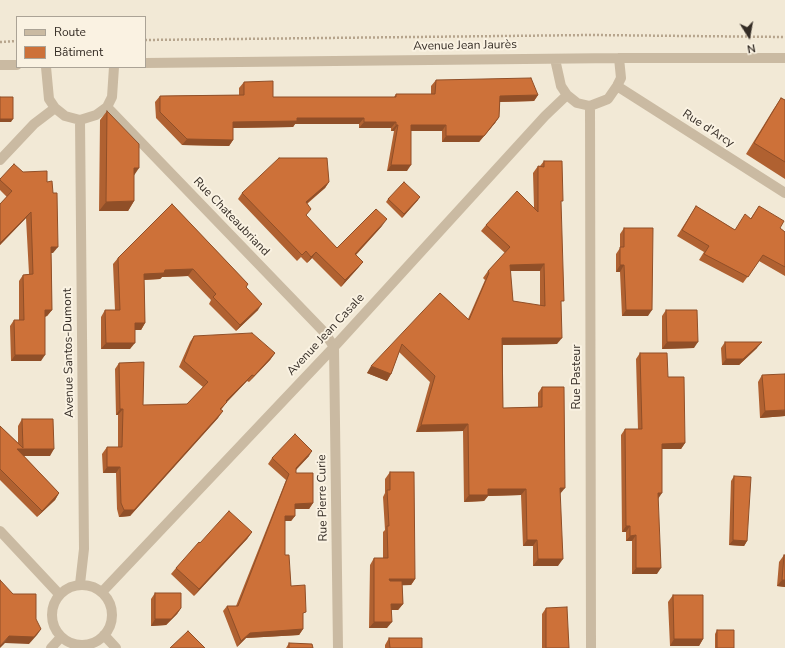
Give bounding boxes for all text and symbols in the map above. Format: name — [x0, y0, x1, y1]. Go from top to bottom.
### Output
legend — [16, 16, 146, 68]
north arrow — [729, 16, 769, 56]
text: Route — [54, 24, 86, 40]
street label: Avenue Jean Jaurès — [413, 38, 517, 54]
text: N — [746, 40, 757, 56]
text: Bâtiment — [54, 44, 103, 60]
street label: Rue d'Arcy — [680, 107, 736, 151]
street label: Rue Chateaubriand — [190, 175, 272, 259]
street label: Avenue Santos-Dumont — [61, 288, 77, 418]
street label: Avenue Jean Casale — [284, 291, 368, 379]
street label: Rue Pasteur — [570, 344, 584, 410]
street label: Rue Pierre Curie — [315, 454, 331, 542]

